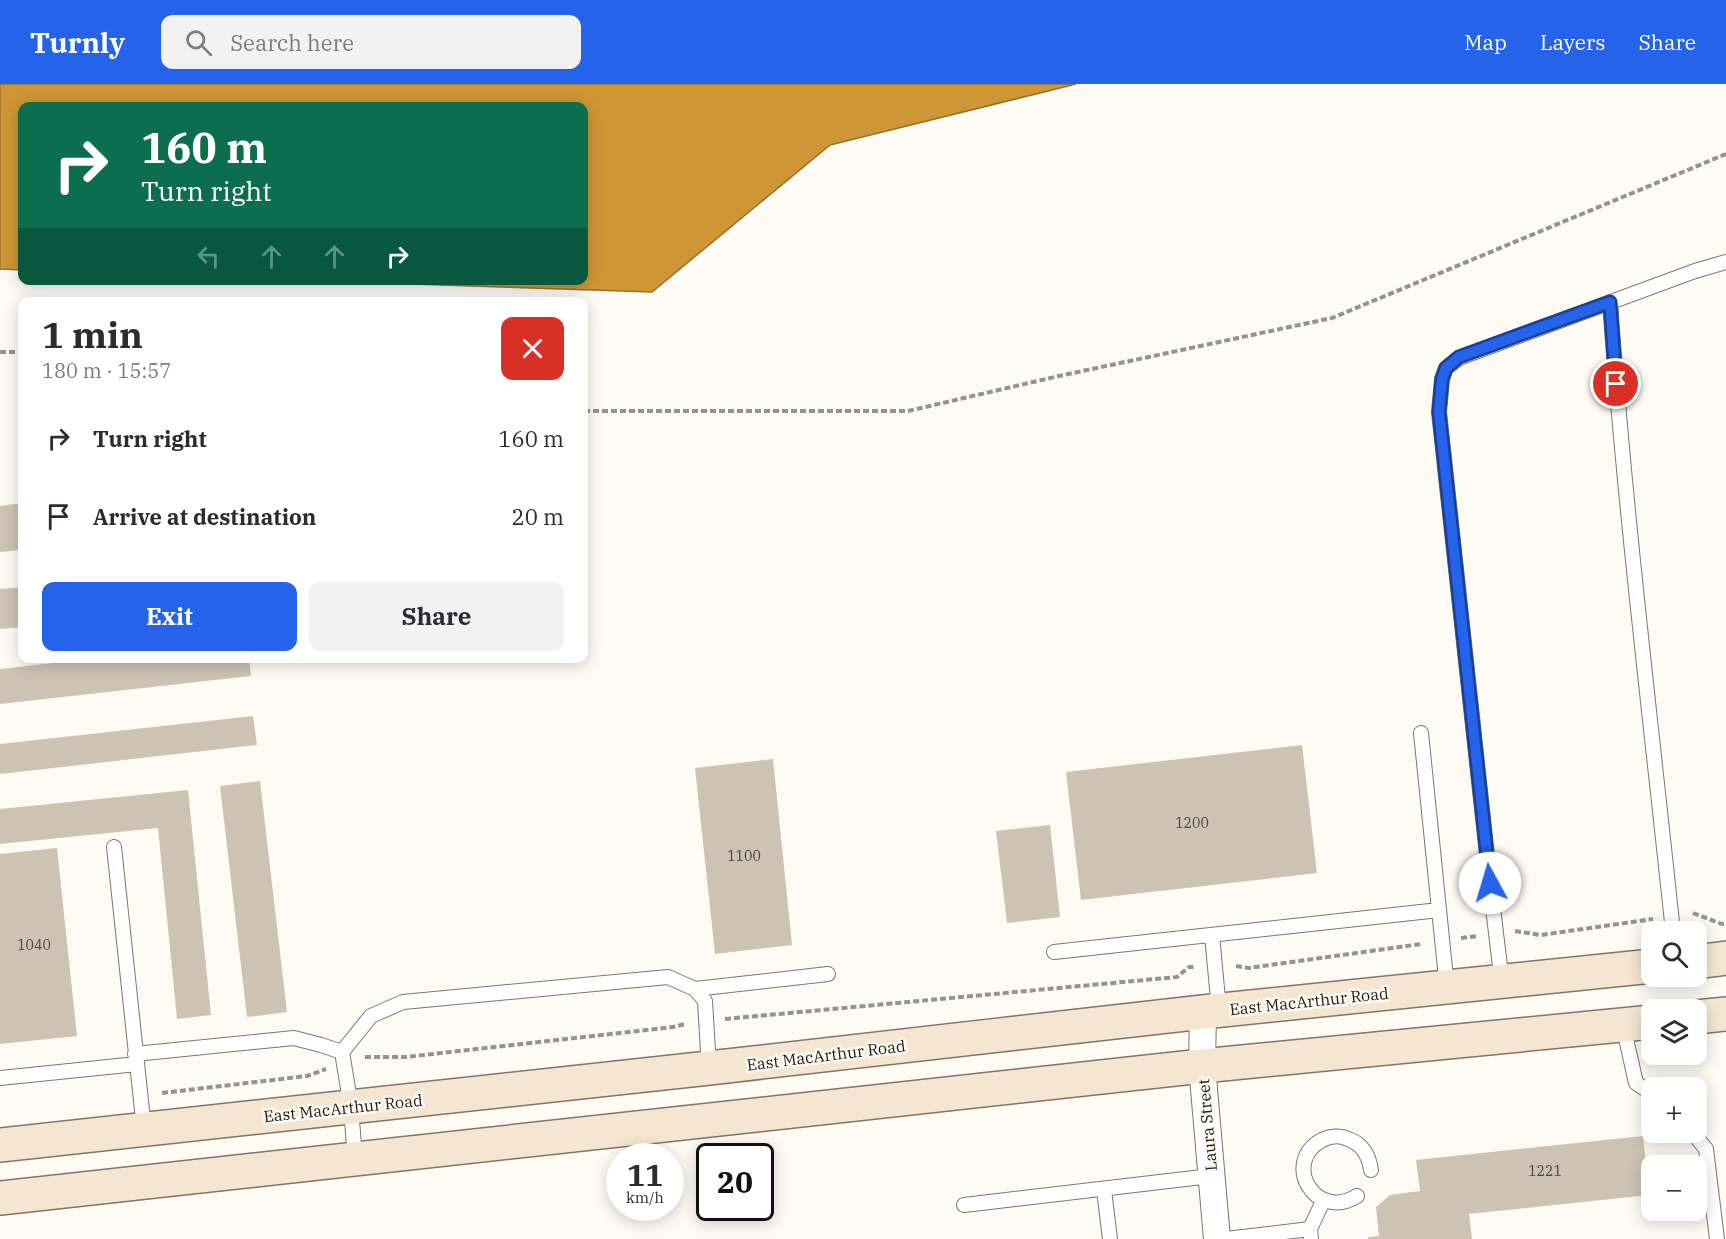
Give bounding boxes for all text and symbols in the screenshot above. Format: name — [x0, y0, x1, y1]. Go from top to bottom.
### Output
search box — [161, 15, 581, 69]
text: Turnly — [30, 24, 125, 61]
icon: search — [182, 26, 215, 59]
text: Search here — [230, 28, 354, 57]
text: Map — [1464, 28, 1507, 56]
text: Layers — [1540, 28, 1606, 56]
text: Share — [1639, 28, 1696, 56]
text: 160 m — [141, 120, 267, 175]
icon: right — [42, 126, 120, 204]
text: Turn right — [141, 173, 272, 208]
icon: left — [192, 240, 225, 273]
icon: ahead — [255, 240, 288, 273]
icon: ahead — [318, 240, 351, 273]
icon: right — [381, 240, 414, 273]
text: 1 min — [42, 311, 143, 358]
button: close — [501, 317, 564, 380]
text: 180 m · 15:57 — [42, 357, 171, 384]
pin — [1590, 358, 1641, 409]
icon: arrive — [1599, 367, 1632, 400]
icon: right — [42, 422, 75, 455]
text: Turn right — [93, 424, 207, 453]
text: 160 m — [498, 424, 564, 453]
icon: arrive — [42, 500, 75, 533]
text: Arrive at destination — [93, 502, 316, 531]
text: 20 m — [512, 502, 564, 531]
button: Exit — [42, 582, 297, 651]
button: Share — [309, 582, 564, 651]
house number: 1200 — [1175, 814, 1209, 832]
house number: 1100 — [727, 847, 761, 865]
position arrow — [1458, 851, 1522, 915]
map controls — [1641, 921, 1707, 1221]
button: search — [1641, 921, 1707, 987]
house number: 1040 — [17, 936, 51, 954]
street label: East MacArthur Road — [1228, 983, 1390, 1019]
button: layers — [1641, 999, 1707, 1065]
street label: East MacArthur Road — [745, 1035, 907, 1075]
button: + — [1641, 1077, 1707, 1143]
street label: Laura Street — [1193, 1078, 1221, 1172]
street label: East MacArthur Road — [262, 1090, 424, 1126]
speed limit sign: 20 — [696, 1143, 774, 1221]
text: 11 — [627, 1155, 663, 1194]
button: − — [1641, 1155, 1707, 1221]
house number: 1221 — [1528, 1162, 1562, 1180]
text: km/h — [626, 1188, 664, 1207]

